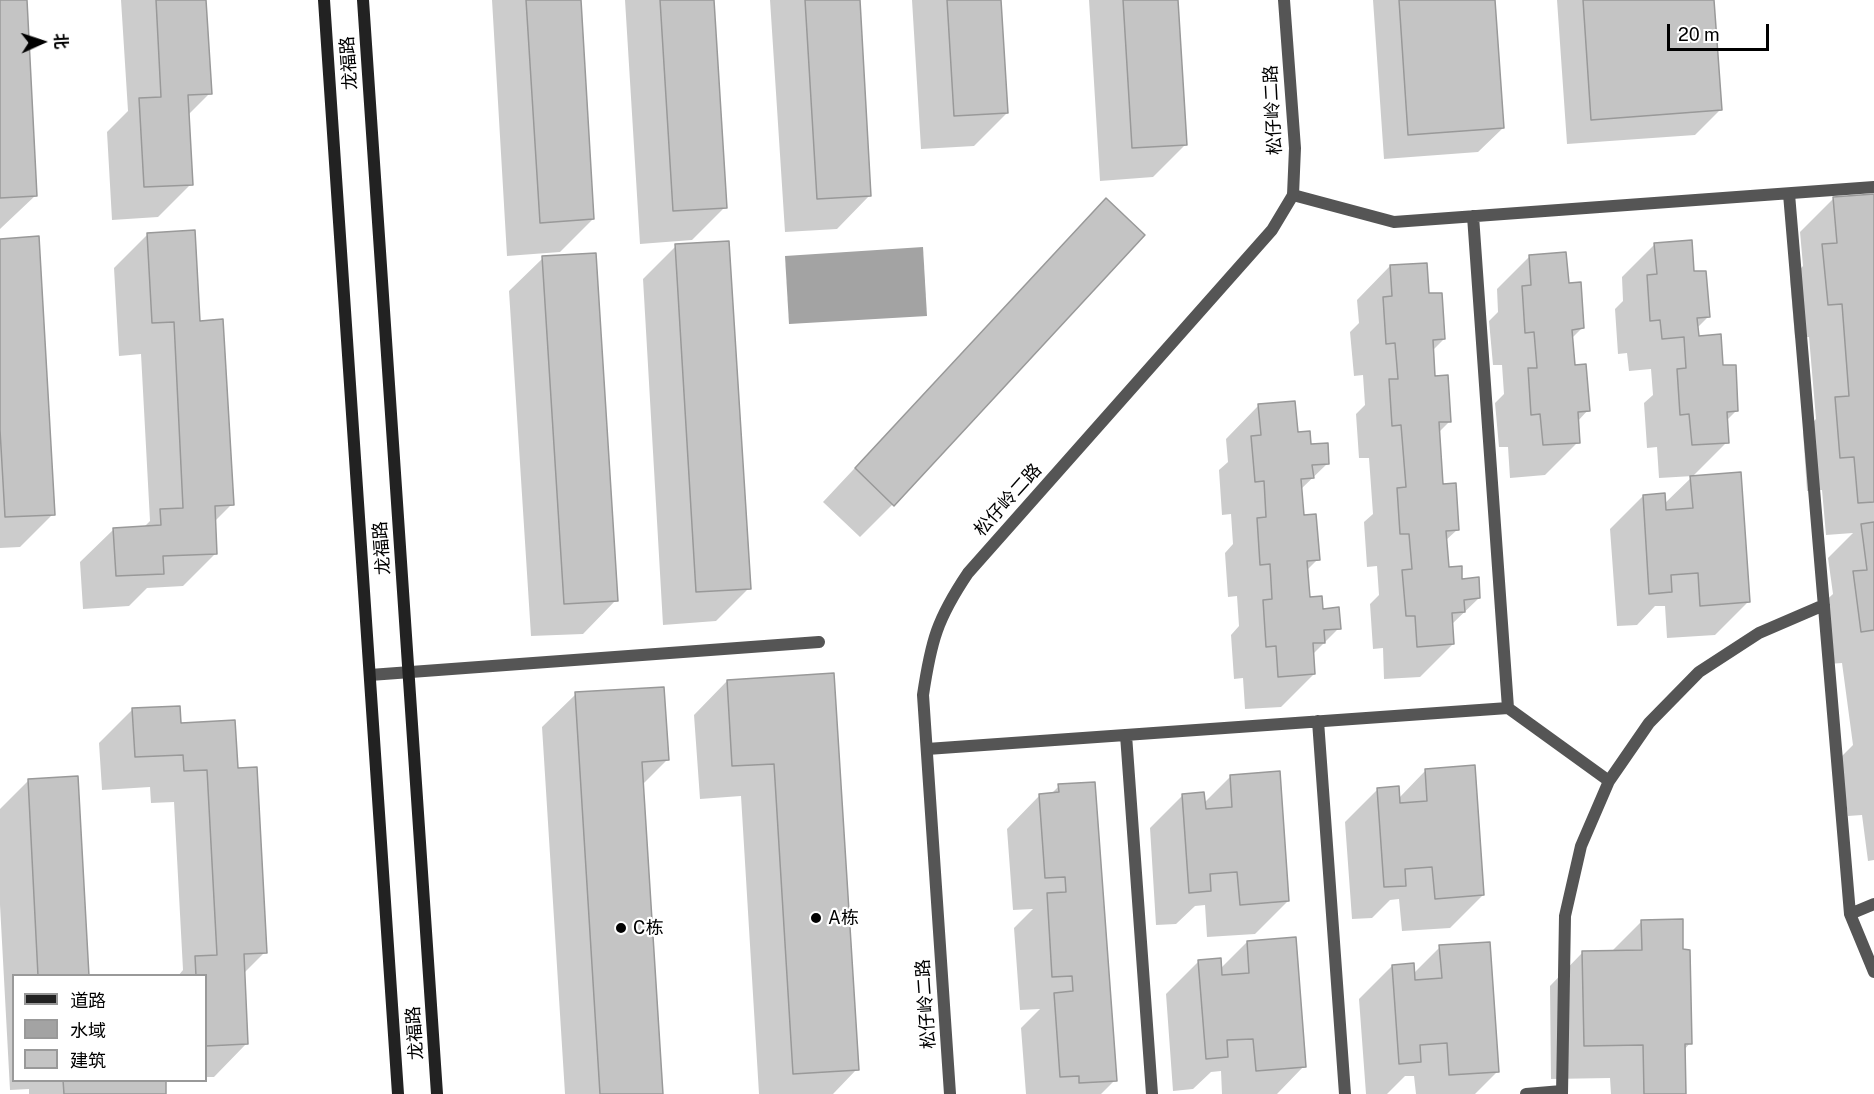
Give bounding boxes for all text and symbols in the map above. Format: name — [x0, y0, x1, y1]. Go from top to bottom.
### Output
north arrow — [12, 12, 72, 72]
scale bar — [1670, 12, 1772, 50]
text: 20 m — [1678, 24, 1720, 45]
text: 北 — [51, 33, 70, 50]
street label: 龙福路 — [336, 35, 362, 91]
street label: 松仔岭二路 — [1260, 64, 1286, 156]
street label: 松仔岭二路 — [970, 459, 1046, 541]
street label: 龙福路 — [369, 520, 395, 576]
place label: A栋 — [828, 907, 859, 929]
marker: A栋 — [809, 911, 823, 925]
place label: C栋 — [633, 917, 663, 939]
marker: C栋 — [614, 921, 628, 935]
street label: 松仔岭二路 — [912, 958, 940, 1050]
legend — [12, 974, 207, 1082]
text: 道路 — [70, 990, 106, 1011]
street label: 龙福路 — [402, 1005, 428, 1061]
text: 水域 — [70, 1020, 106, 1041]
text: 建筑 — [70, 1050, 106, 1071]

